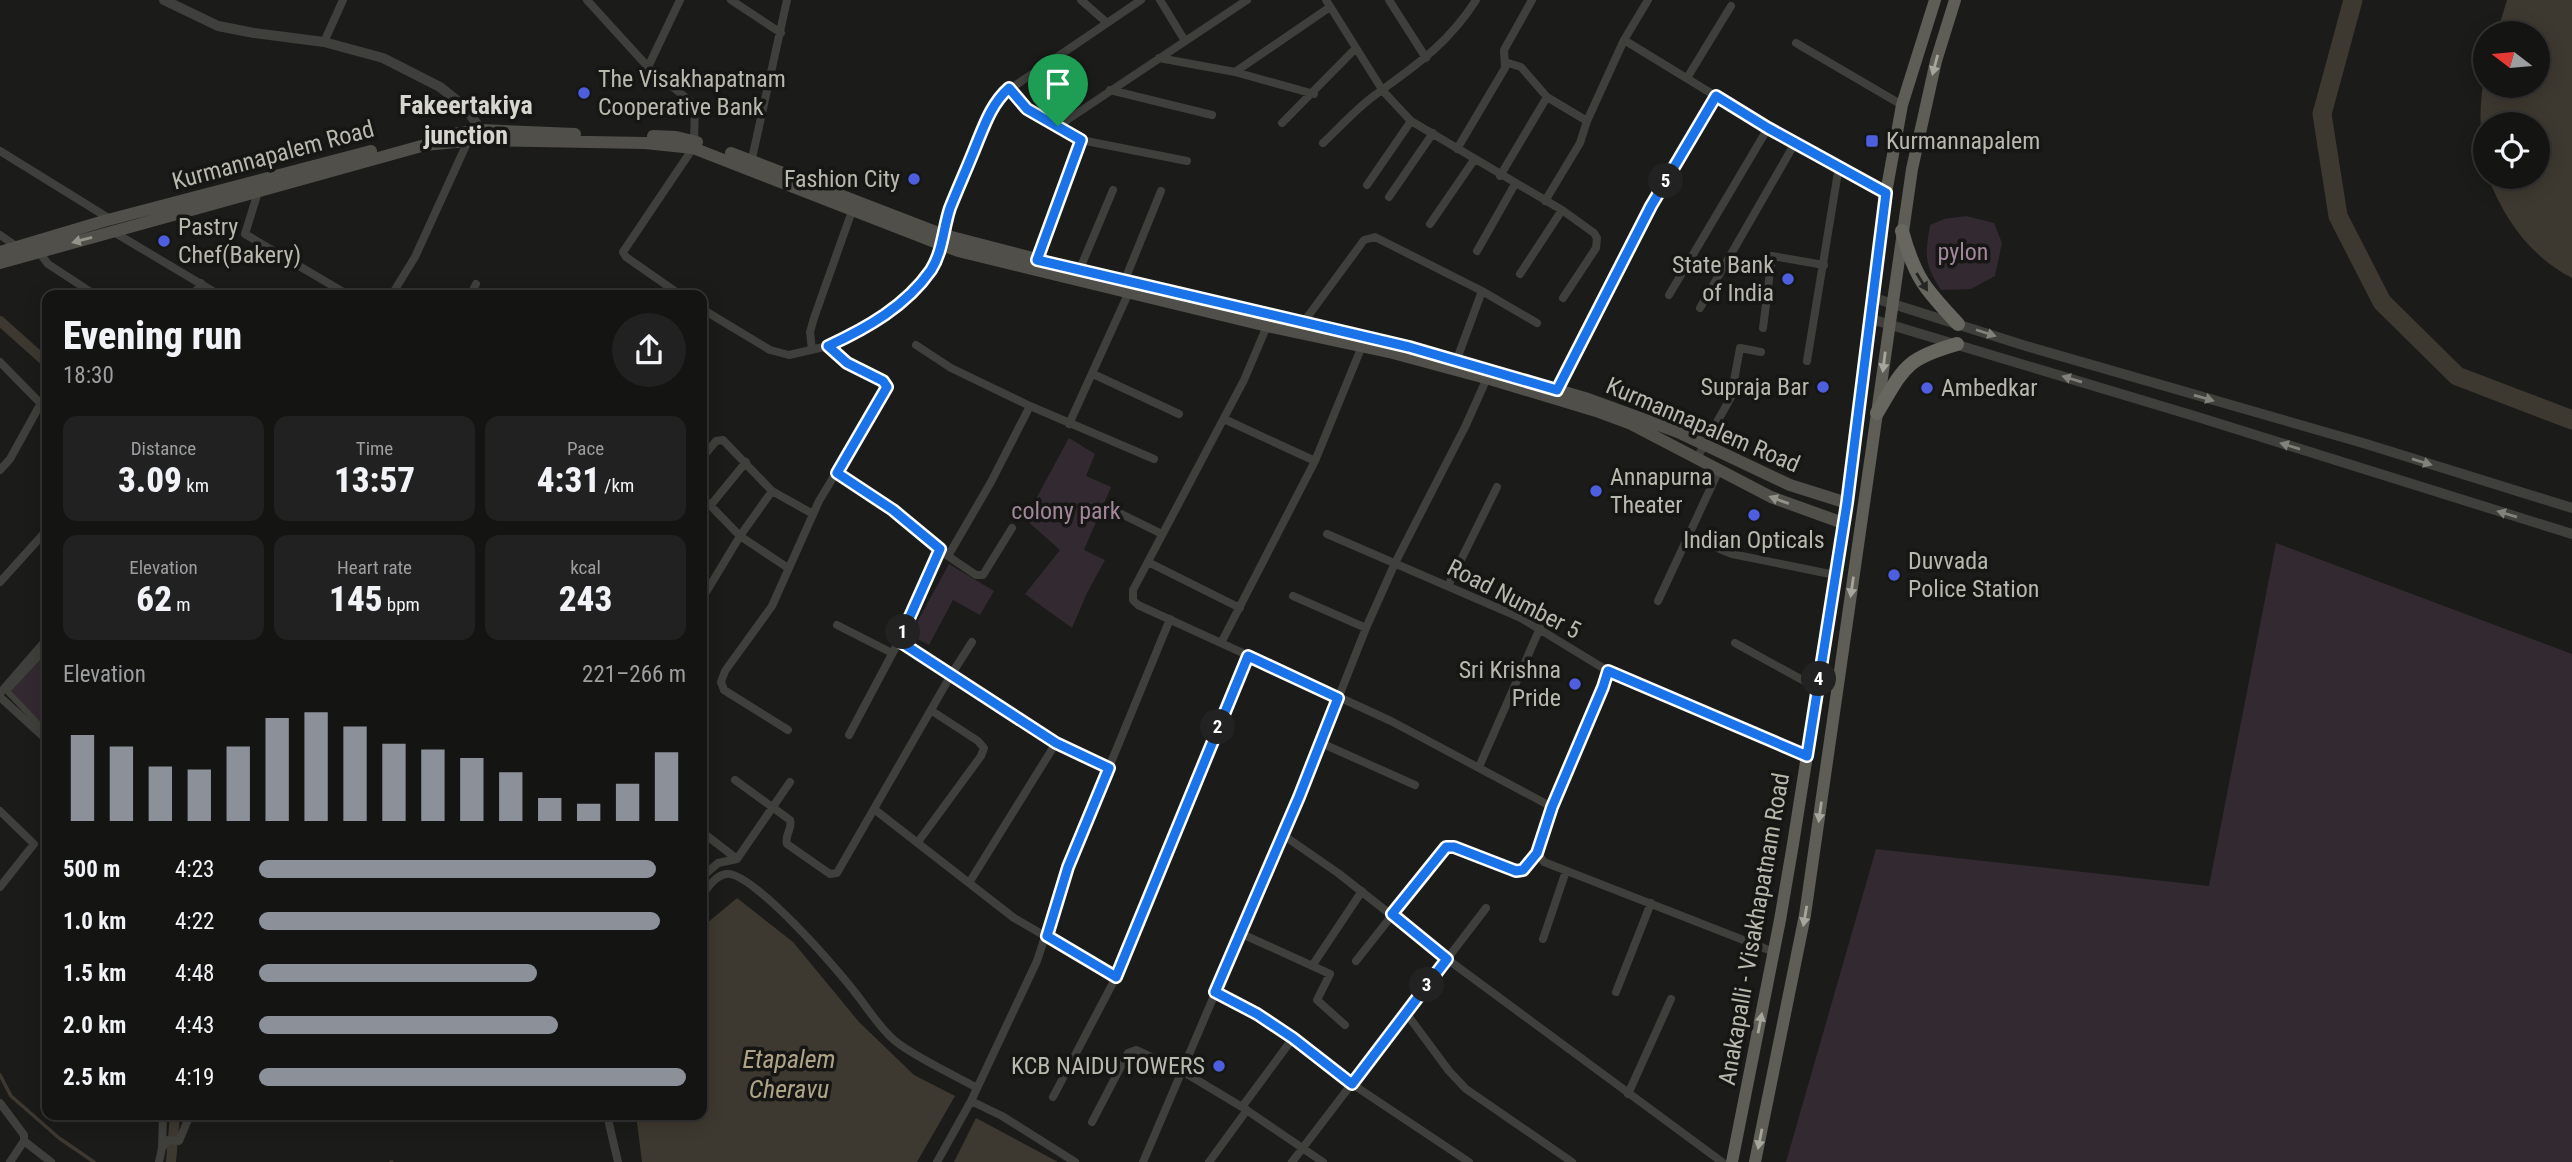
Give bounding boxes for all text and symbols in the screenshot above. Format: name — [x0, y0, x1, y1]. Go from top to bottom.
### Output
north arrow — [2473, 21, 2550, 98]
map controls — [2473, 21, 2550, 189]
pin — [1028, 54, 1088, 126]
one-way arrow — [1929, 55, 1940, 77]
place label: The Visakhapatnam Cooperative Bank — [598, 65, 786, 121]
icon: arrive — [1039, 65, 1077, 103]
marker: The Visakhapatnam Cooperative Bank — [576, 85, 592, 101]
district label: Fakeertakiya junction — [399, 90, 533, 150]
button: locate — [2473, 112, 2550, 189]
street label: Kurmannapalem Road — [169, 115, 377, 195]
place label: Kurmannapalem — [1886, 127, 2040, 155]
marker: Kurmannapalem — [1864, 133, 1880, 149]
pin: 5 — [1648, 164, 1684, 198]
place label: Fashion City — [784, 165, 900, 193]
text: 5 — [1661, 169, 1670, 192]
marker: Fashion City — [906, 171, 922, 187]
place label: Pastry Chef(Bakery) — [178, 213, 301, 269]
marker: Pastry Chef(Bakery) — [156, 233, 172, 249]
one-way arrow — [70, 235, 92, 246]
park label: pylon — [1938, 238, 1988, 266]
place label: State Bank of India — [1672, 251, 1774, 307]
marker: State Bank of India — [1780, 271, 1796, 287]
one-way arrow — [1915, 273, 1928, 292]
button: share — [612, 313, 686, 387]
text: Evening run — [63, 314, 242, 358]
one-way arrow — [1976, 328, 1997, 339]
one-way arrow — [1878, 351, 1889, 373]
text: 18:30 — [63, 362, 114, 389]
street label: Kurmannapalem Road — [1602, 371, 1804, 479]
place label: Supraja Bar — [1700, 373, 1809, 401]
place label: Ambedkar — [1941, 374, 2038, 402]
one-way arrow — [2061, 374, 2082, 384]
marker: Supraja Bar — [1815, 379, 1831, 395]
marker: Ambedkar — [1919, 380, 1935, 396]
one-way arrow — [2194, 394, 2215, 404]
text: Distance — [131, 437, 196, 460]
text: Time — [356, 437, 393, 460]
text: Pace — [567, 437, 604, 460]
one-way arrow — [2279, 440, 2300, 450]
one-way arrow — [2412, 457, 2433, 467]
text: 3.09 — [118, 460, 182, 501]
text: 13:57 — [334, 460, 415, 501]
text: 4:31 — [537, 460, 600, 501]
place label: Annapurna Theater — [1610, 463, 1712, 519]
text: km — [182, 474, 209, 497]
text: /km — [600, 474, 634, 497]
marker: Annapurna Theater — [1588, 483, 1604, 499]
one-way arrow — [1769, 494, 1790, 505]
park label: colony park — [1011, 497, 1121, 525]
marker: Indian Opticals — [1746, 507, 1762, 523]
one-way arrow — [2496, 508, 2517, 518]
place label: Indian Opticals — [1683, 526, 1825, 554]
place label: Duvvada Police Station — [1908, 547, 2039, 603]
street label: Road Number 5 — [1443, 553, 1585, 645]
text: Elevation — [129, 556, 198, 579]
text: Heart rate — [337, 556, 412, 579]
text: kcal — [570, 556, 601, 579]
marker: Duvvada Police Station — [1886, 567, 1902, 583]
one-way arrow — [1847, 576, 1858, 598]
text: 62 — [136, 579, 172, 620]
text: 145 — [329, 579, 382, 620]
text: 243 — [559, 579, 612, 620]
text: m — [172, 593, 191, 616]
text: bpm — [382, 593, 420, 616]
pin: 1 — [886, 614, 920, 650]
text: 1 — [898, 620, 907, 643]
place label: Sri Krishna Pride — [1459, 656, 1561, 712]
text: Elevation — [63, 661, 146, 688]
text: 221–266 m — [582, 661, 686, 688]
pin: 4 — [1801, 662, 1836, 696]
text: 4 — [1814, 667, 1823, 690]
marker: Sri Krishna Pride — [1567, 676, 1583, 692]
pin: 2 — [1200, 710, 1236, 744]
text: 2 — [1213, 715, 1222, 738]
street label: Anakapalli - Visakhapatnam Road — [1713, 771, 1795, 1087]
one-way arrow — [1814, 801, 1825, 823]
text: 500 m — [63, 856, 120, 883]
text: 4:23 — [175, 856, 214, 883]
one-way arrow — [1799, 905, 1810, 927]
text: 1.0 km — [63, 908, 126, 935]
text: 4:22 — [175, 908, 214, 935]
text: 1.5 km — [63, 960, 126, 987]
text: 4:48 — [175, 960, 214, 987]
pin: 3 — [1410, 968, 1444, 1002]
text: 3 — [1422, 973, 1431, 996]
text: 2.0 km — [63, 1012, 126, 1039]
text: 4:43 — [175, 1012, 214, 1039]
one-way arrow — [1755, 1012, 1766, 1034]
water label: Etapalem Cheravu — [742, 1044, 836, 1104]
place label: KCB NAIDU TOWERS — [1011, 1052, 1205, 1080]
marker: KCB NAIDU TOWERS — [1211, 1058, 1227, 1074]
text: 2.5 km — [63, 1064, 126, 1091]
text: 4:19 — [175, 1064, 214, 1091]
one-way arrow — [1755, 1128, 1766, 1150]

